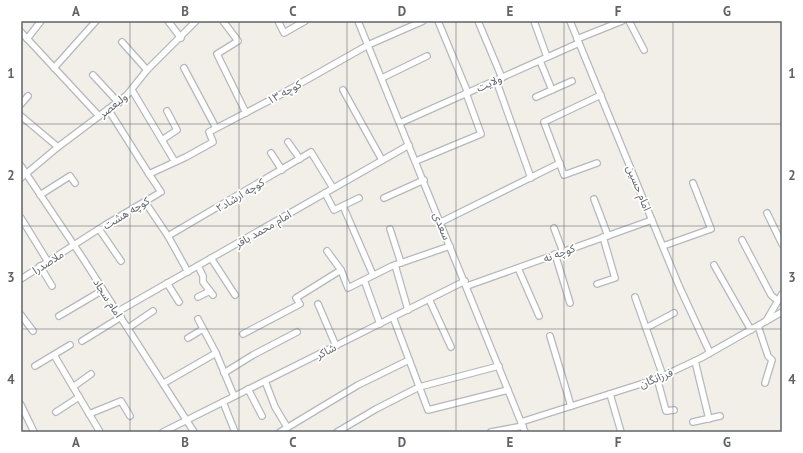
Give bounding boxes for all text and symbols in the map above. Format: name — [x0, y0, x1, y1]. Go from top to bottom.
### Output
text: A — [72, 3, 80, 20]
text: B — [181, 3, 189, 20]
text: C — [289, 3, 297, 20]
text: D — [398, 3, 406, 20]
text: E — [507, 3, 514, 20]
text: F — [615, 3, 622, 20]
text: G — [723, 3, 731, 20]
text: 1 — [7, 65, 15, 82]
text: 1 — [788, 65, 796, 82]
street label: ولایت — [474, 71, 504, 95]
street label: کوچه ۱۳ — [264, 77, 305, 108]
street label: ولیعصر — [95, 89, 130, 121]
street label: امام حسین — [623, 163, 654, 213]
text: 2 — [7, 167, 15, 184]
text: 2 — [788, 167, 796, 184]
street label: کوچه ارشاد۲ — [213, 175, 268, 216]
street label: کوچه هشت — [100, 193, 153, 233]
street label: امام محمد باقر — [231, 207, 294, 252]
street label: سعدی — [430, 210, 454, 242]
street label: کوچه نه — [541, 241, 578, 266]
street label: ملاصدرا — [30, 247, 67, 277]
text: 3 — [7, 269, 15, 286]
text: 3 — [788, 269, 796, 286]
street label: امام سجاد — [89, 276, 126, 321]
street label: شاکر — [313, 340, 339, 362]
street label: فرزانگان — [637, 365, 675, 391]
text: 4 — [7, 371, 15, 388]
text: 4 — [788, 371, 796, 388]
text: A — [72, 434, 80, 451]
text: B — [181, 434, 189, 451]
text: C — [289, 434, 297, 451]
text: D — [398, 434, 406, 451]
text: E — [507, 434, 514, 451]
text: F — [615, 434, 622, 451]
text: G — [723, 434, 731, 451]

